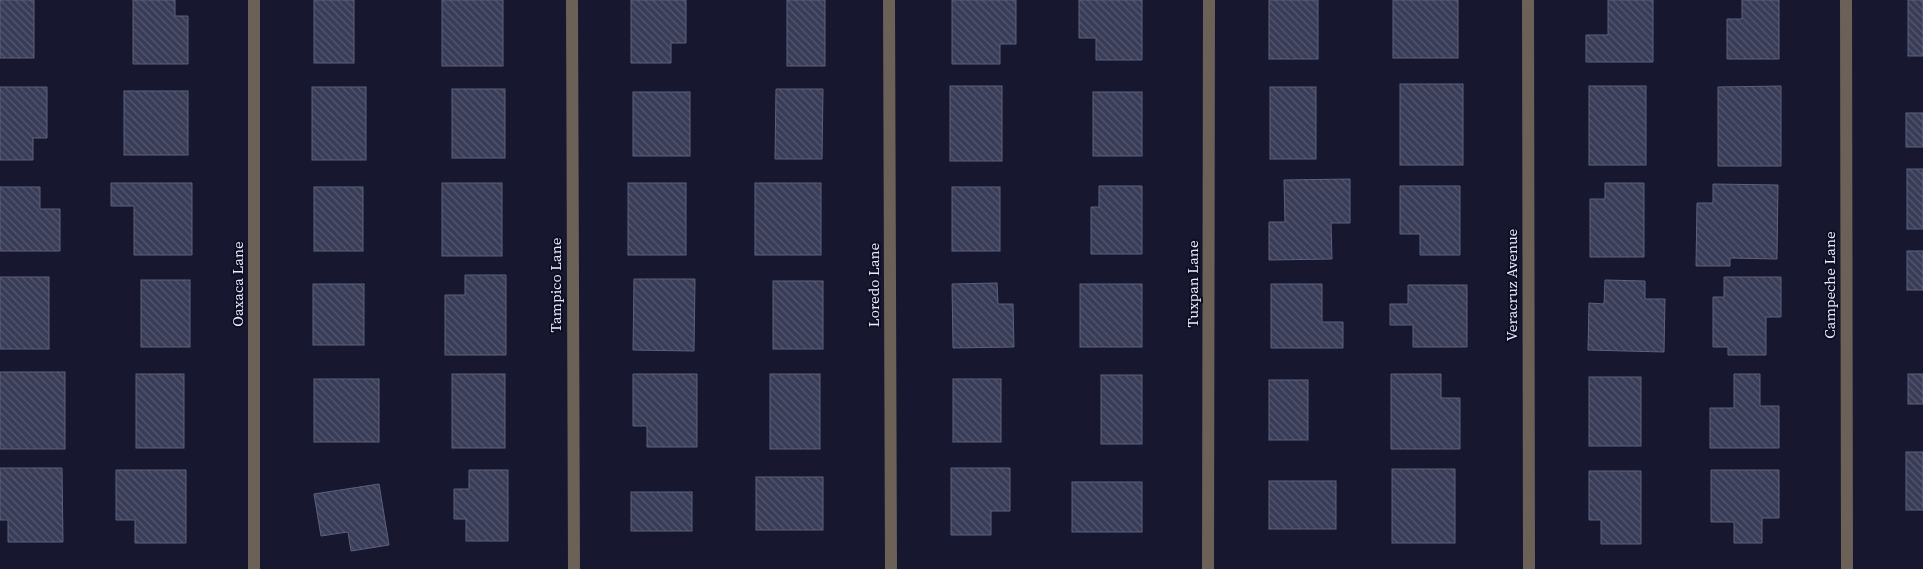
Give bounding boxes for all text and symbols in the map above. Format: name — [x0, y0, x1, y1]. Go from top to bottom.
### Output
street label: Veracruz Avenue — [1501, 228, 1522, 341]
street label: Campeche Lane — [1819, 231, 1840, 339]
street label: Tampico Lane — [545, 237, 566, 332]
street label: Tuxpan Lane — [1182, 240, 1203, 328]
street label: Oaxaca Lane — [227, 241, 248, 327]
street label: Loredo Lane — [863, 242, 884, 327]

